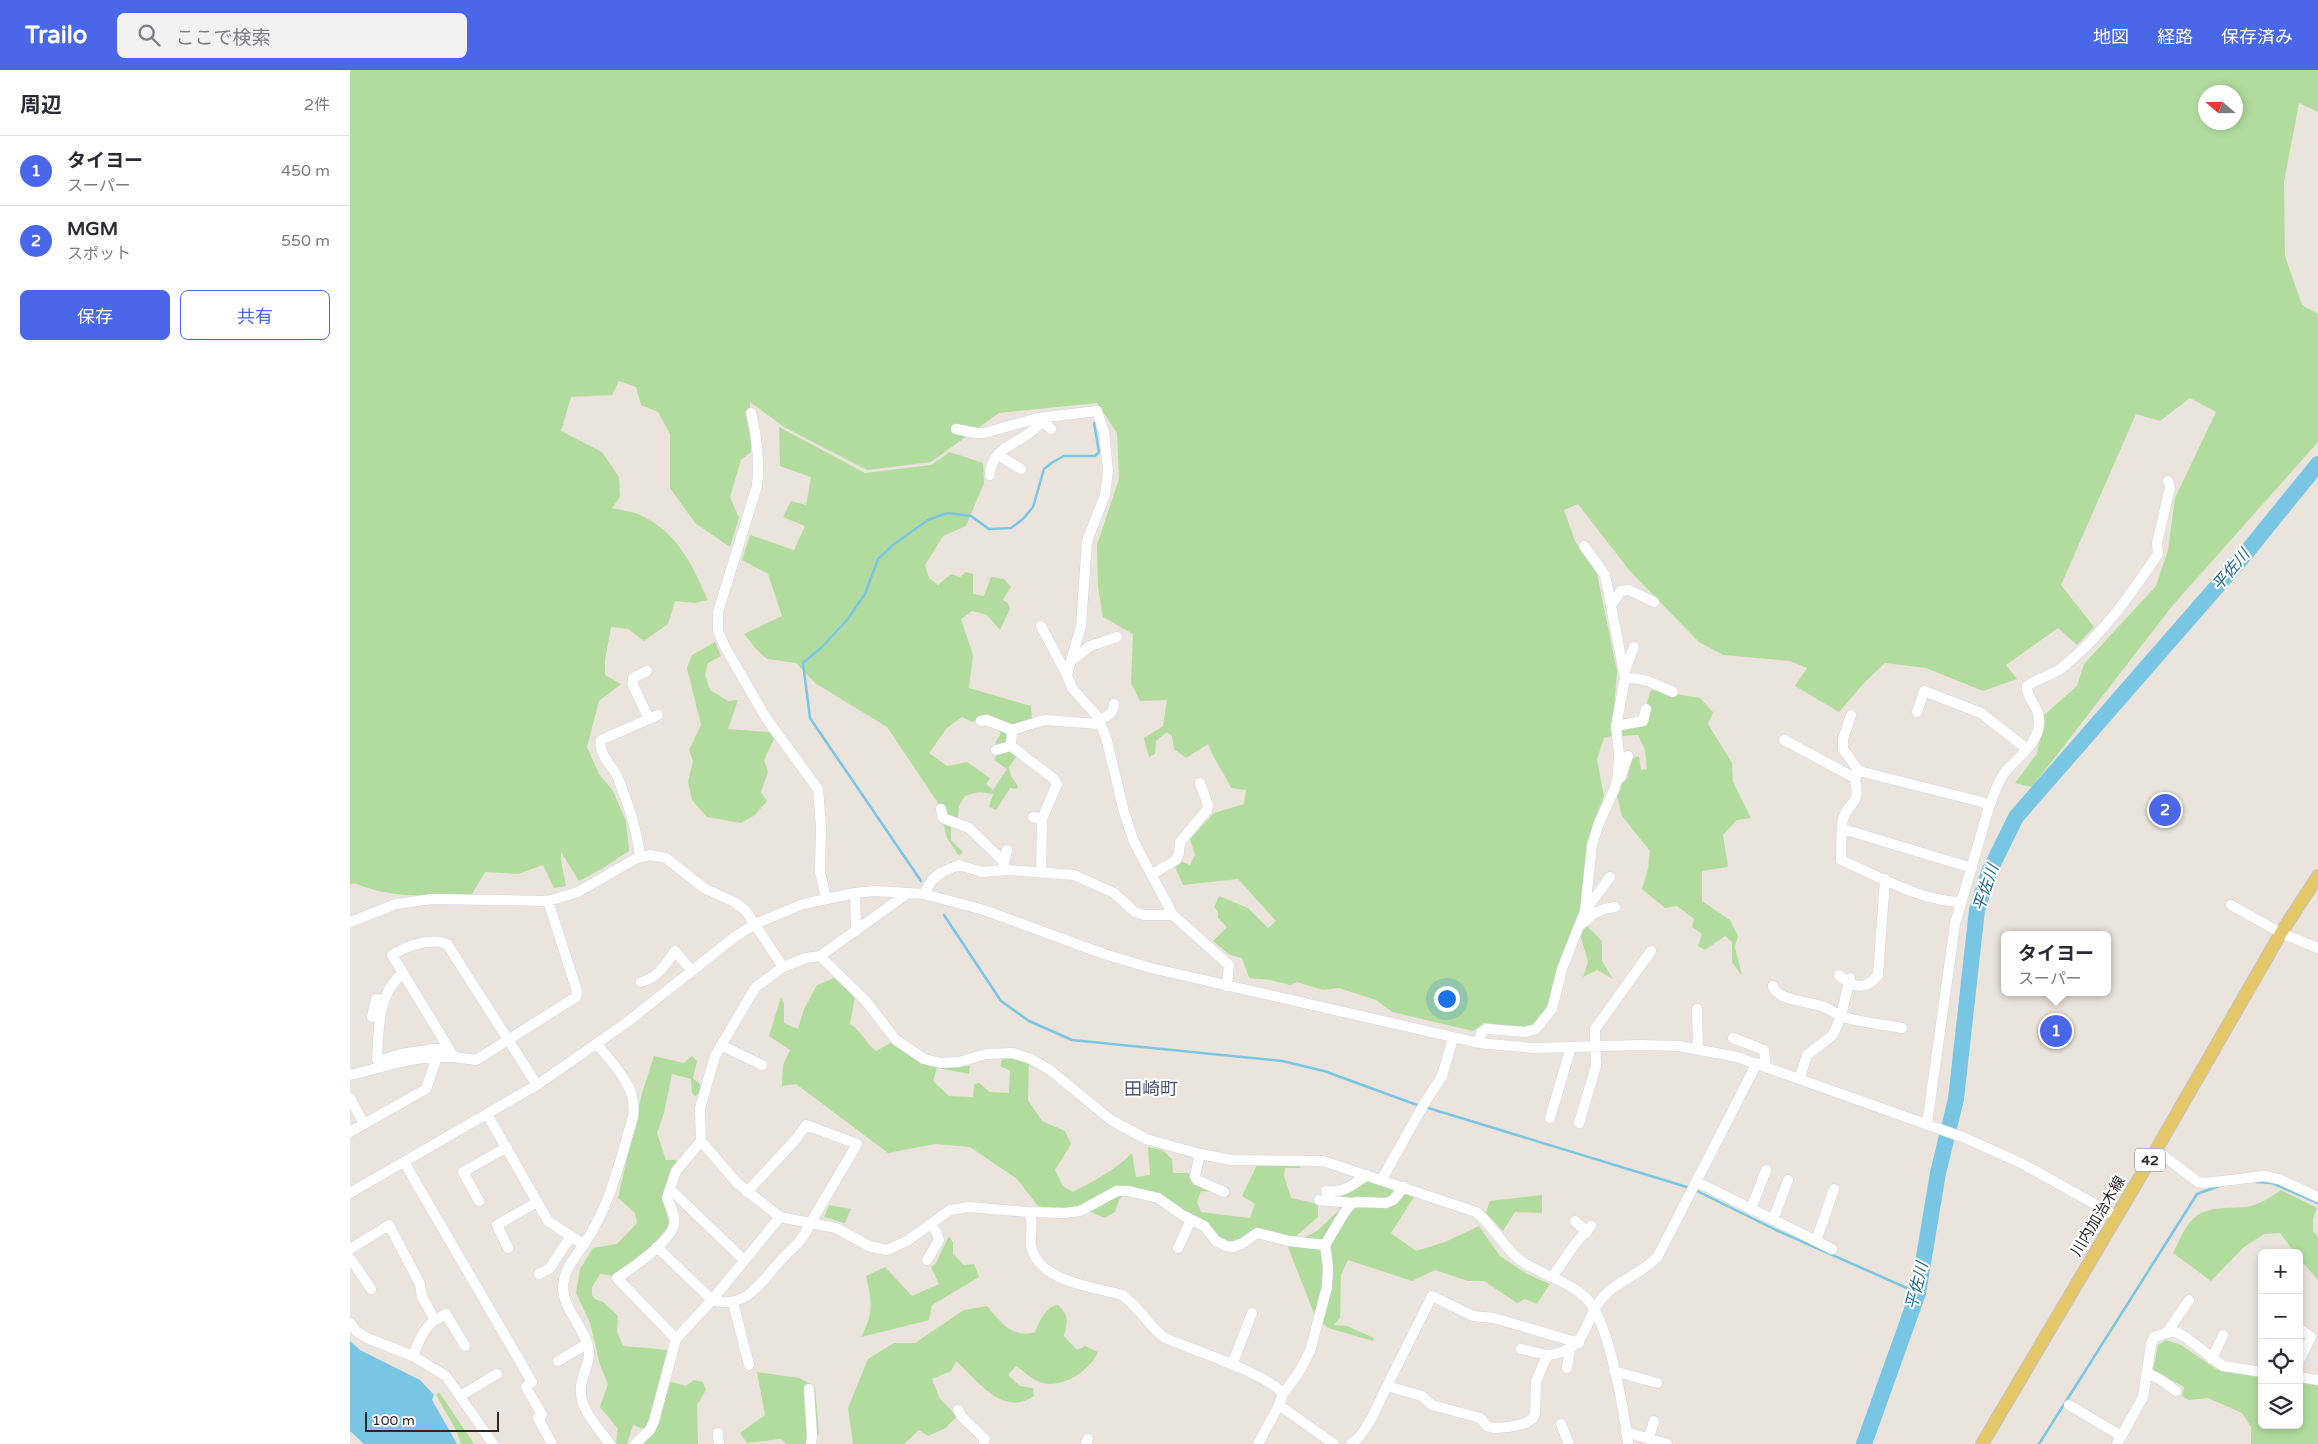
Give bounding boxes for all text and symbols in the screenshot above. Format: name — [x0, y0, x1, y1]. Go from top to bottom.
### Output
search box — [117, 13, 467, 58]
text: Trailo — [25, 21, 87, 50]
icon: search — [135, 21, 163, 49]
text: 地図 — [2093, 26, 2129, 48]
text: 経路 — [2157, 26, 2193, 48]
text: 保存済み — [2221, 26, 2293, 48]
text: ここで検索 — [175, 27, 270, 49]
north arrow — [2198, 85, 2243, 130]
text: 周辺 — [20, 93, 62, 118]
text: 2件 — [304, 95, 330, 115]
text: タイヨー — [67, 150, 143, 172]
text: 1 — [31, 161, 41, 181]
text: 450 m — [281, 161, 330, 181]
text: スーパー — [67, 176, 131, 196]
text: MGM — [67, 218, 118, 240]
text: 2 — [31, 231, 41, 251]
text: 550 m — [281, 231, 330, 251]
text: スポット — [67, 244, 131, 264]
button: 保存 — [20, 290, 170, 340]
button: 共有 — [180, 290, 330, 340]
water label: 平佐川 — [2208, 544, 2255, 595]
pin: 2 — [2149, 791, 2181, 829]
water label: 平佐川 — [1969, 860, 2004, 914]
popup — [2001, 931, 2111, 996]
text: タイヨー — [2018, 943, 2094, 965]
text: スーパー — [2018, 969, 2082, 989]
your location — [1434, 986, 1460, 1012]
pin: 1 — [2040, 1012, 2072, 1050]
district label: 田崎町 — [1124, 1078, 1178, 1100]
road number: 42 — [2135, 1148, 2165, 1172]
street label: 川内加治木線 — [2067, 1173, 2129, 1259]
map controls — [2258, 1249, 2303, 1429]
button: + — [2258, 1249, 2303, 1294]
water label: 平佐川 — [1901, 1258, 1933, 1312]
button: − — [2258, 1294, 2303, 1339]
button: locate — [2258, 1339, 2303, 1384]
button: layers — [2258, 1384, 2303, 1429]
scale bar — [365, 1409, 499, 1432]
text: 100 m — [372, 1412, 415, 1429]

